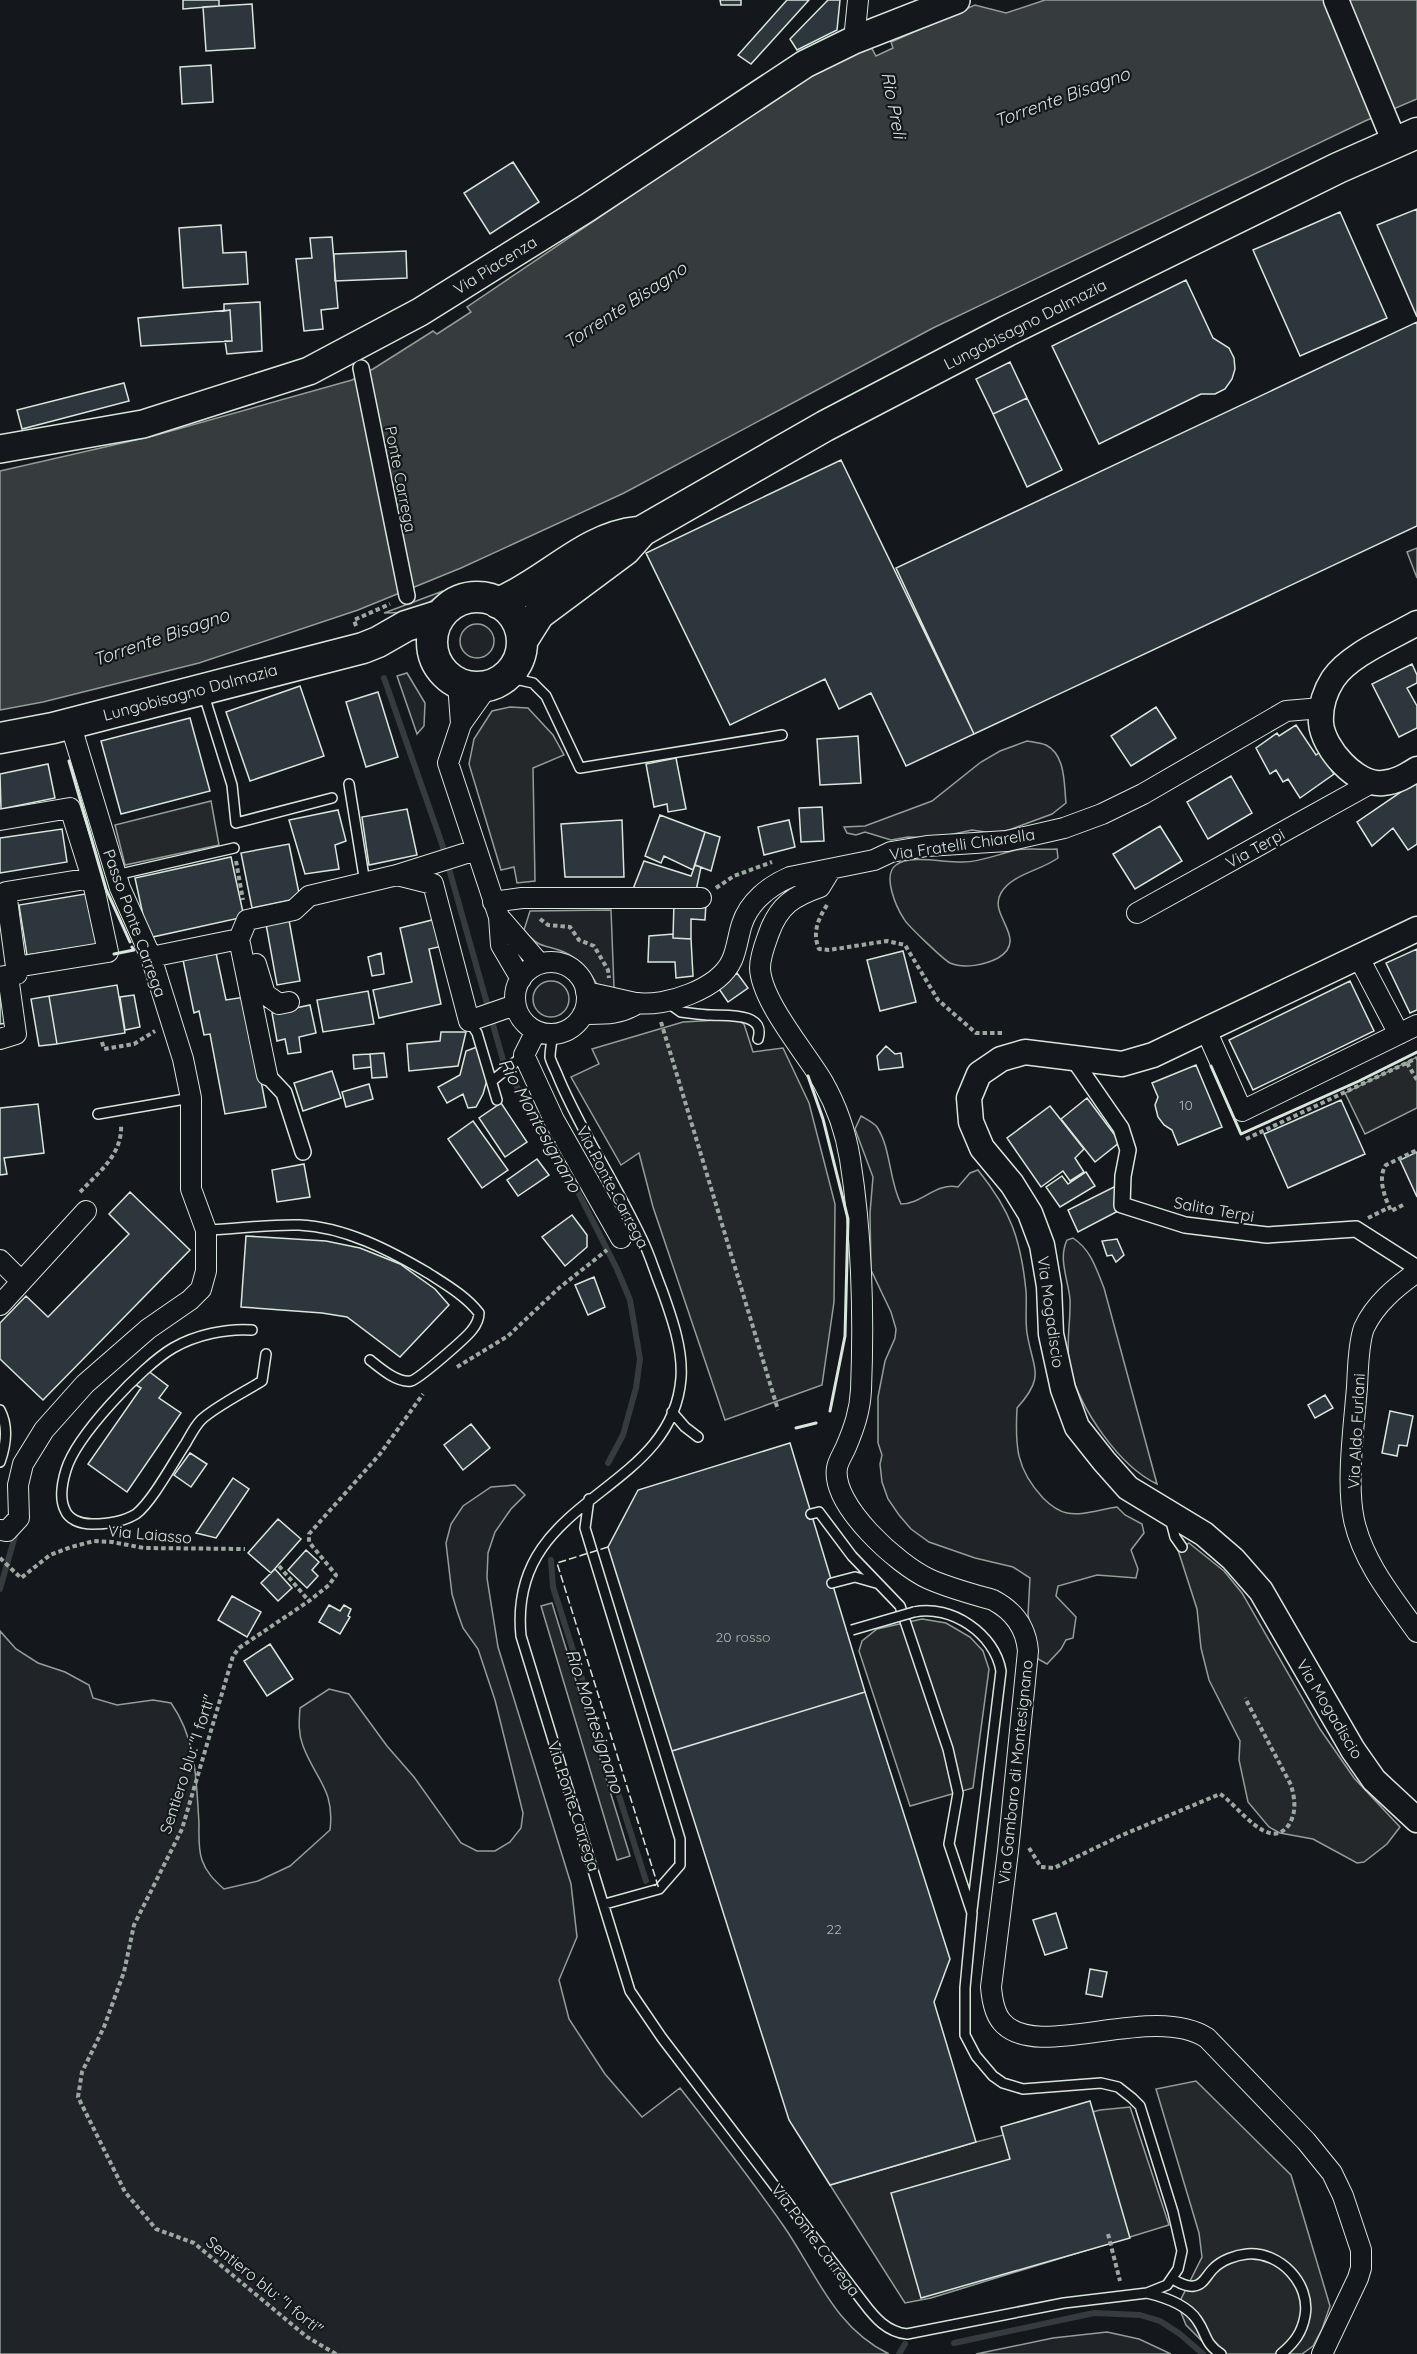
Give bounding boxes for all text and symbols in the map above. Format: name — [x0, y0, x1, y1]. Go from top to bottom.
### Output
water label: Torrente Bisagno — [991, 61, 1134, 132]
water label: Rio Preli — [876, 70, 912, 142]
street label: Via Piacenza — [450, 231, 540, 299]
water label: Torrente Bisagno — [559, 256, 692, 353]
street label: Lungobisagno Dalmazia — [940, 274, 1110, 374]
street label: Ponte Carrega — [381, 424, 421, 534]
water label: Torrente Bisagno — [90, 603, 233, 671]
street label: Lungobisagno Dalmazia — [101, 659, 279, 725]
street label: Via Fratelli Chiarella — [888, 824, 1036, 864]
street label: Via Terpi — [1222, 824, 1288, 872]
street label: Passo Ponte Carrega — [99, 846, 171, 1000]
water label: Rio Montesignano — [494, 1054, 587, 1197]
house number: 10 — [1179, 1096, 1193, 1114]
street label: Via Ponte Carrega — [572, 1122, 654, 1252]
street label: Salita Terpi — [1172, 1192, 1256, 1226]
street label: Via Mogadiscio — [1033, 1255, 1069, 1369]
street label: Via Aldo Furlani — [1343, 1373, 1369, 1489]
street label: Via Laiasso — [107, 1520, 193, 1548]
house number: 20 rosso — [715, 1628, 771, 1646]
water label: Rio Montesignano — [561, 1646, 629, 1797]
street label: Via Mogadiscio — [1292, 1656, 1368, 1762]
street label: Via Gambaro di Montesignano — [993, 1659, 1037, 1885]
street label: Sentiero blu: "I forti" — [155, 1692, 219, 1836]
street label: Via Ponte Carrega — [544, 1738, 604, 1874]
house number: 22 — [826, 1920, 842, 1938]
street label: Via Ponte Carrega — [767, 2180, 865, 2300]
street label: Sentiero blu: "I forti" — [202, 2232, 328, 2338]

